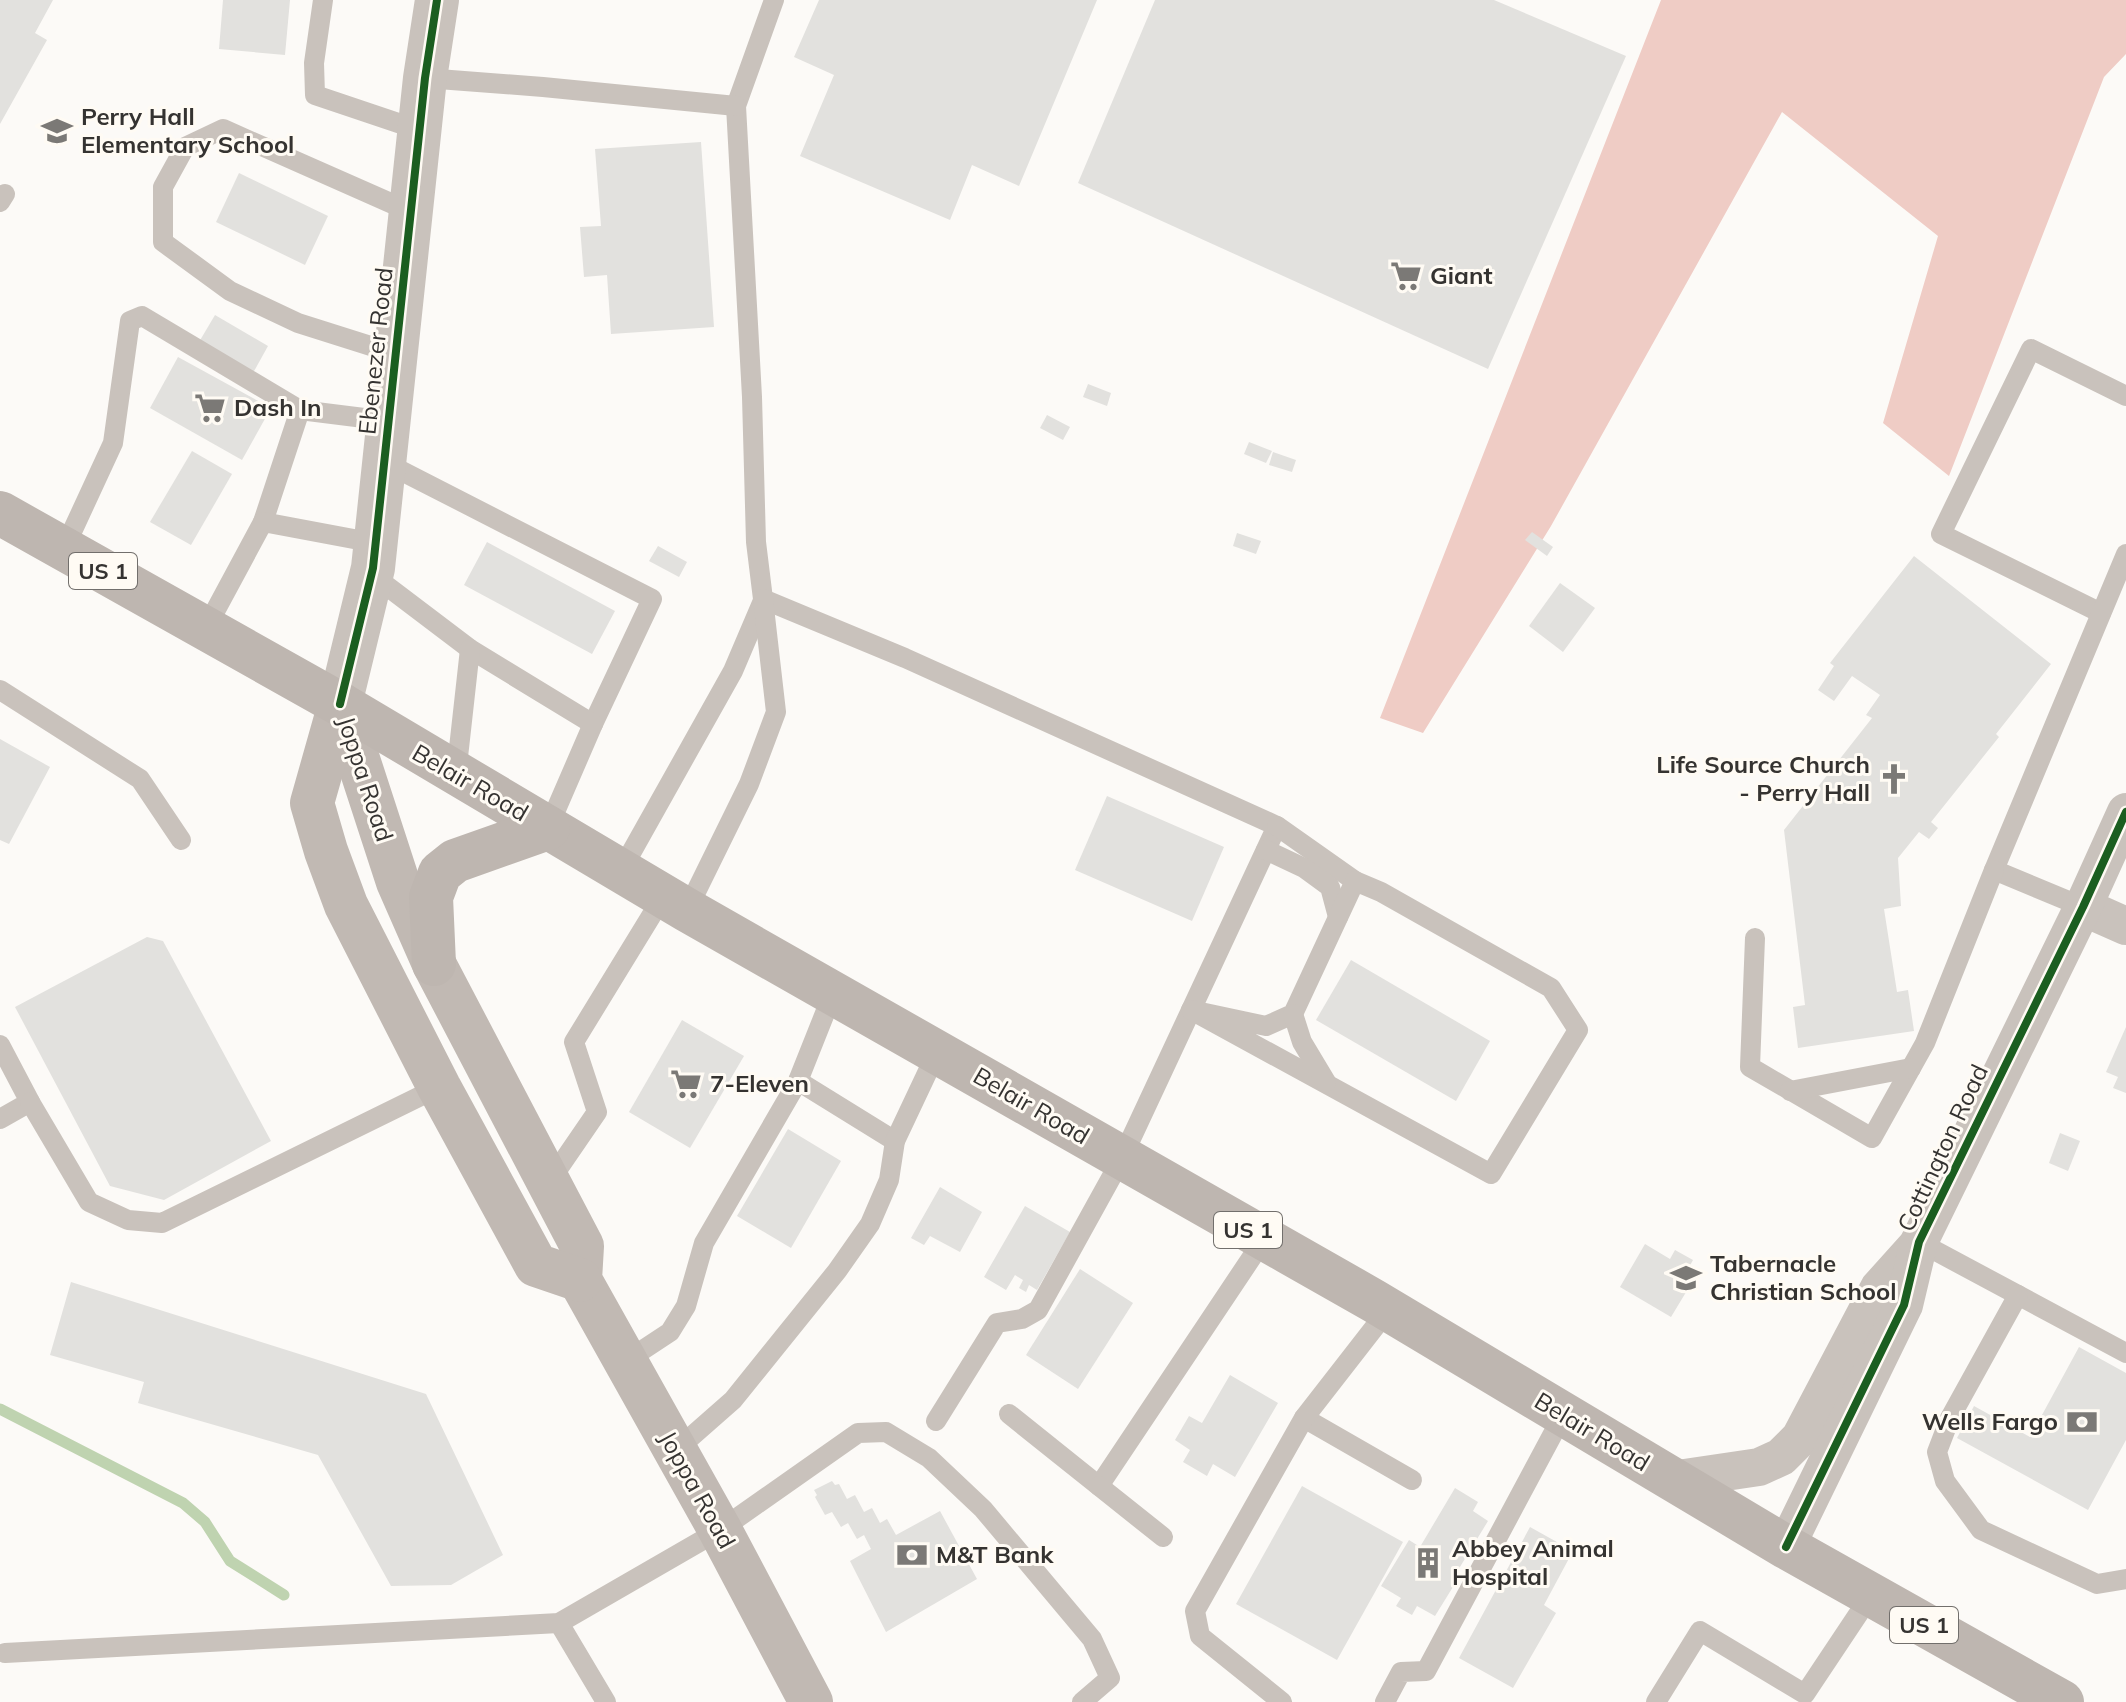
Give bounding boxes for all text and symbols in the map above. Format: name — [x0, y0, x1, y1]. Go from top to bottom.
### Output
place label: Perry Hall Elementary School — [81, 101, 294, 159]
school or university icon: Perry Hall Elementary School — [40, 114, 74, 148]
supermarket icon: Giant — [1389, 259, 1423, 293]
place label: Giant — [1430, 260, 1492, 290]
street label: Ebenezer Road — [351, 266, 399, 436]
supermarket icon: Dash In — [193, 391, 227, 425]
place label: Dash In — [234, 392, 322, 422]
road number: US 1 — [69, 553, 137, 589]
street label: Joppa Road — [332, 712, 400, 845]
street label: Belair Road — [407, 737, 534, 827]
place label: Life Source Church - Perry Hall — [1656, 749, 1870, 807]
church icon: Life Source Church - Perry Hall — [1877, 762, 1911, 796]
street label: Cottington Road — [1890, 1059, 1994, 1236]
street label: Belair Road — [968, 1060, 1095, 1150]
supermarket icon: 7-Eleven — [669, 1067, 703, 1101]
place label: 7-Eleven — [710, 1068, 809, 1098]
road number: US 1 — [1214, 1212, 1282, 1248]
place label: Tabernacle Christian School — [1710, 1248, 1897, 1306]
school or university icon: Tabernacle Christian School — [1669, 1261, 1703, 1295]
street label: Belair Road — [1529, 1385, 1656, 1477]
bank icon: Wells Fargo — [2065, 1405, 2099, 1439]
place label: Wells Fargo — [1922, 1406, 2058, 1436]
street label: Joppa Road — [653, 1425, 742, 1554]
place label: Abbey Animal Hospital — [1452, 1533, 1614, 1591]
bank icon: M&T Bank — [895, 1538, 929, 1572]
place label: M&T Bank — [936, 1539, 1054, 1569]
building icon: Abbey Animal Hospital — [1411, 1546, 1445, 1580]
road number: US 1 — [1890, 1607, 1958, 1643]

